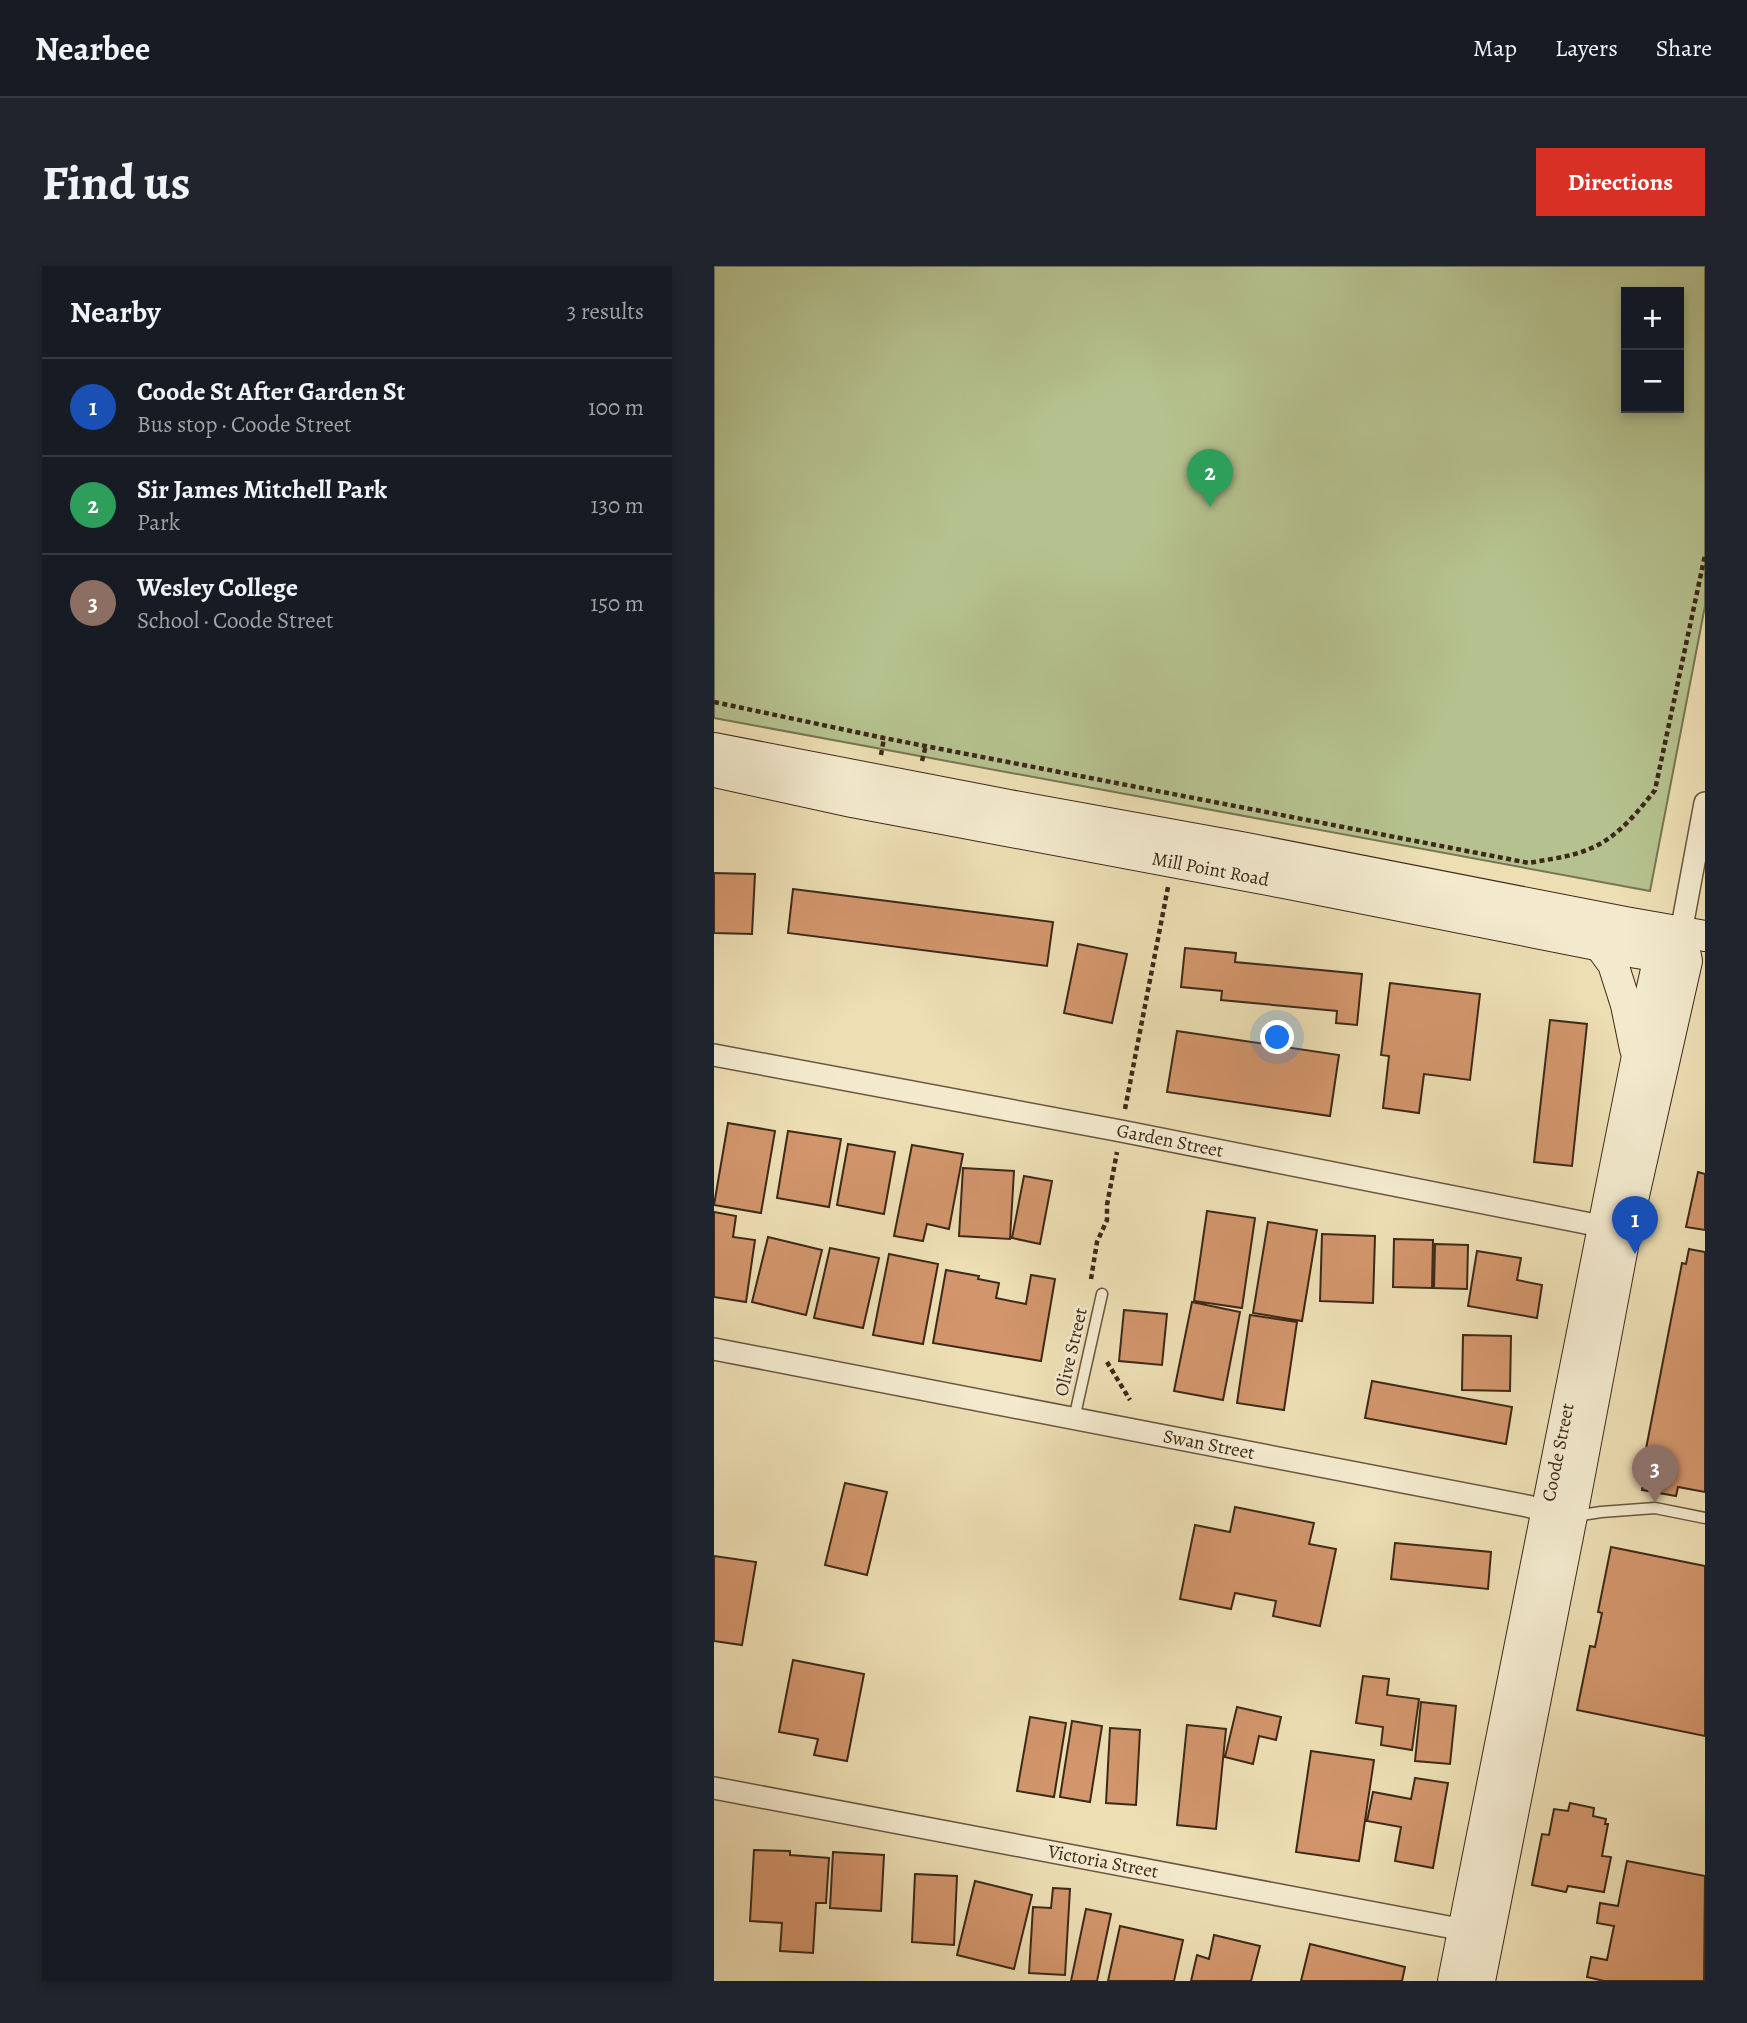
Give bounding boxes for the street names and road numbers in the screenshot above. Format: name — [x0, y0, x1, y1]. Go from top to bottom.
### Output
street label: Mill Point Road — [1150, 846, 1272, 893]
street label: Garden Street — [1114, 1117, 1226, 1164]
street label: Olive Street — [1048, 1305, 1094, 1399]
street label: Coode Street — [1536, 1401, 1581, 1504]
street label: Swan Street — [1161, 1423, 1257, 1466]
street label: Victoria Street — [1045, 1838, 1161, 1885]

